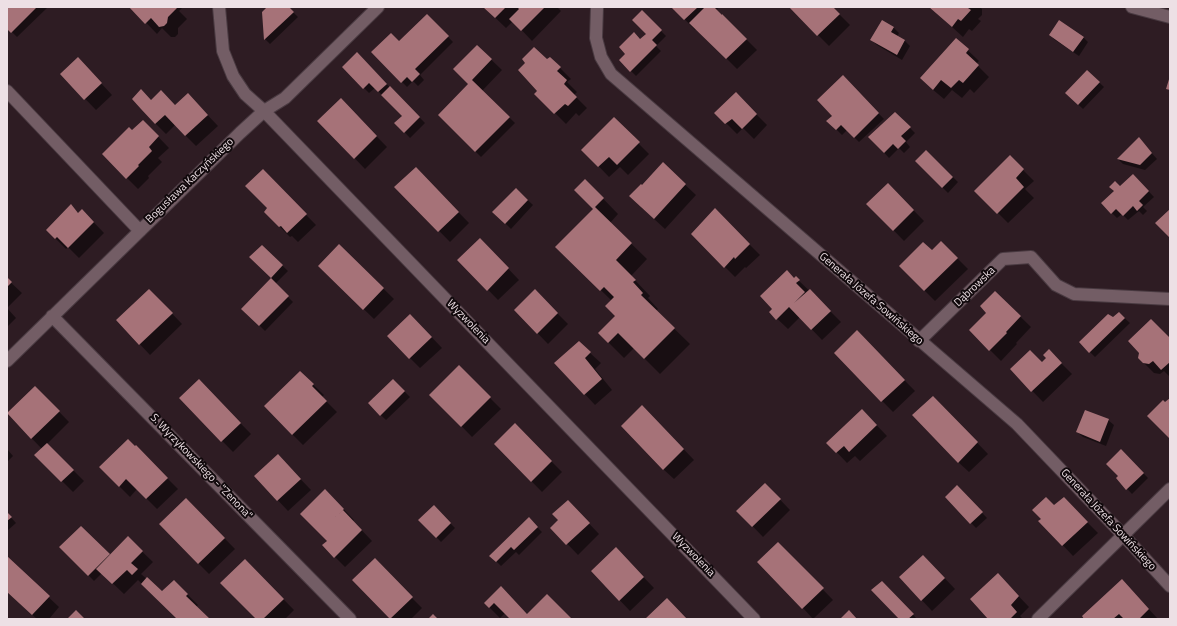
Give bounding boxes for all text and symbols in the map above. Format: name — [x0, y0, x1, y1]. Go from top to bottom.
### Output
street label: Bogusława Kaczyńskiego — [143, 136, 237, 226]
street label: Generała Józefa Sowińskiego — [816, 250, 926, 348]
street label: Dąbrowska — [952, 264, 998, 310]
street label: Wyzwolenia — [444, 297, 492, 347]
street label: S. Wyrzykowskiego - "Zenona" — [147, 412, 255, 522]
street label: Generała Józefa Sowińskiego — [1058, 467, 1158, 573]
street label: Wyzwolenia — [669, 530, 717, 580]

